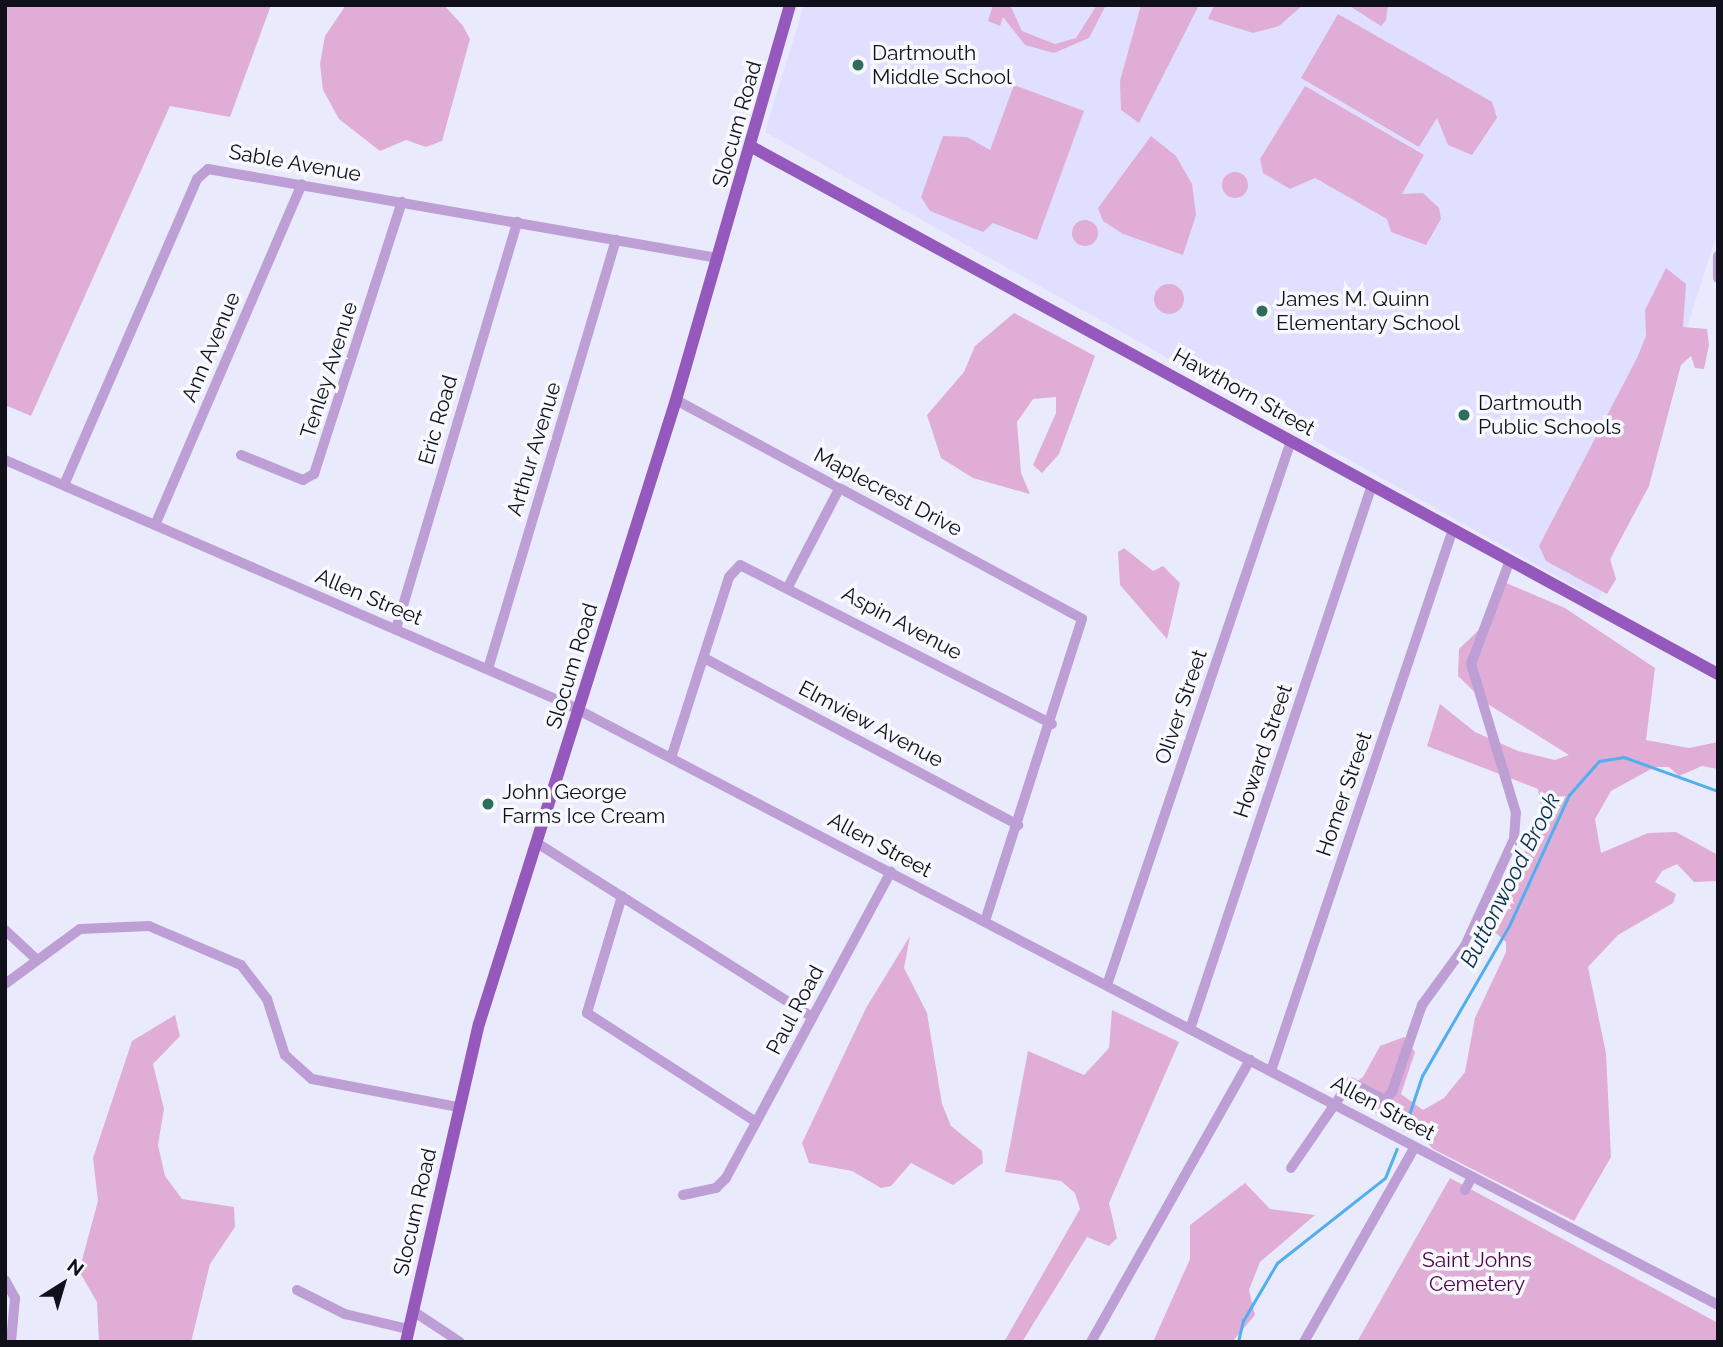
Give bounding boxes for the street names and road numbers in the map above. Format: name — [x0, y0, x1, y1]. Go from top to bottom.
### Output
street label: Slocum Road — [707, 58, 767, 190]
street label: Sable Avenue — [227, 139, 363, 187]
street label: Ann Avenue — [176, 288, 246, 406]
street label: Tenley Avenue — [295, 298, 363, 442]
street label: Hawthorn Street — [1169, 343, 1319, 441]
street label: Eric Road — [413, 372, 463, 468]
street label: Arthur Avenue — [502, 379, 566, 519]
street label: Maplecrest Drive — [810, 442, 966, 542]
street label: Allen Street — [312, 563, 426, 631]
street label: Aspin Avenue — [837, 581, 967, 665]
street label: Slocum Road — [541, 600, 603, 732]
street label: Oliver Street — [1150, 646, 1212, 768]
street label: Elmview Avenue — [794, 675, 948, 773]
street label: Howard Street — [1228, 681, 1298, 821]
street label: Homer Street — [1311, 728, 1377, 860]
street label: Allen Street — [824, 807, 936, 883]
street label: Paul Road — [761, 961, 829, 1059]
street label: Allen Street — [1327, 1070, 1439, 1146]
street label: Slocum Road — [388, 1146, 442, 1278]

